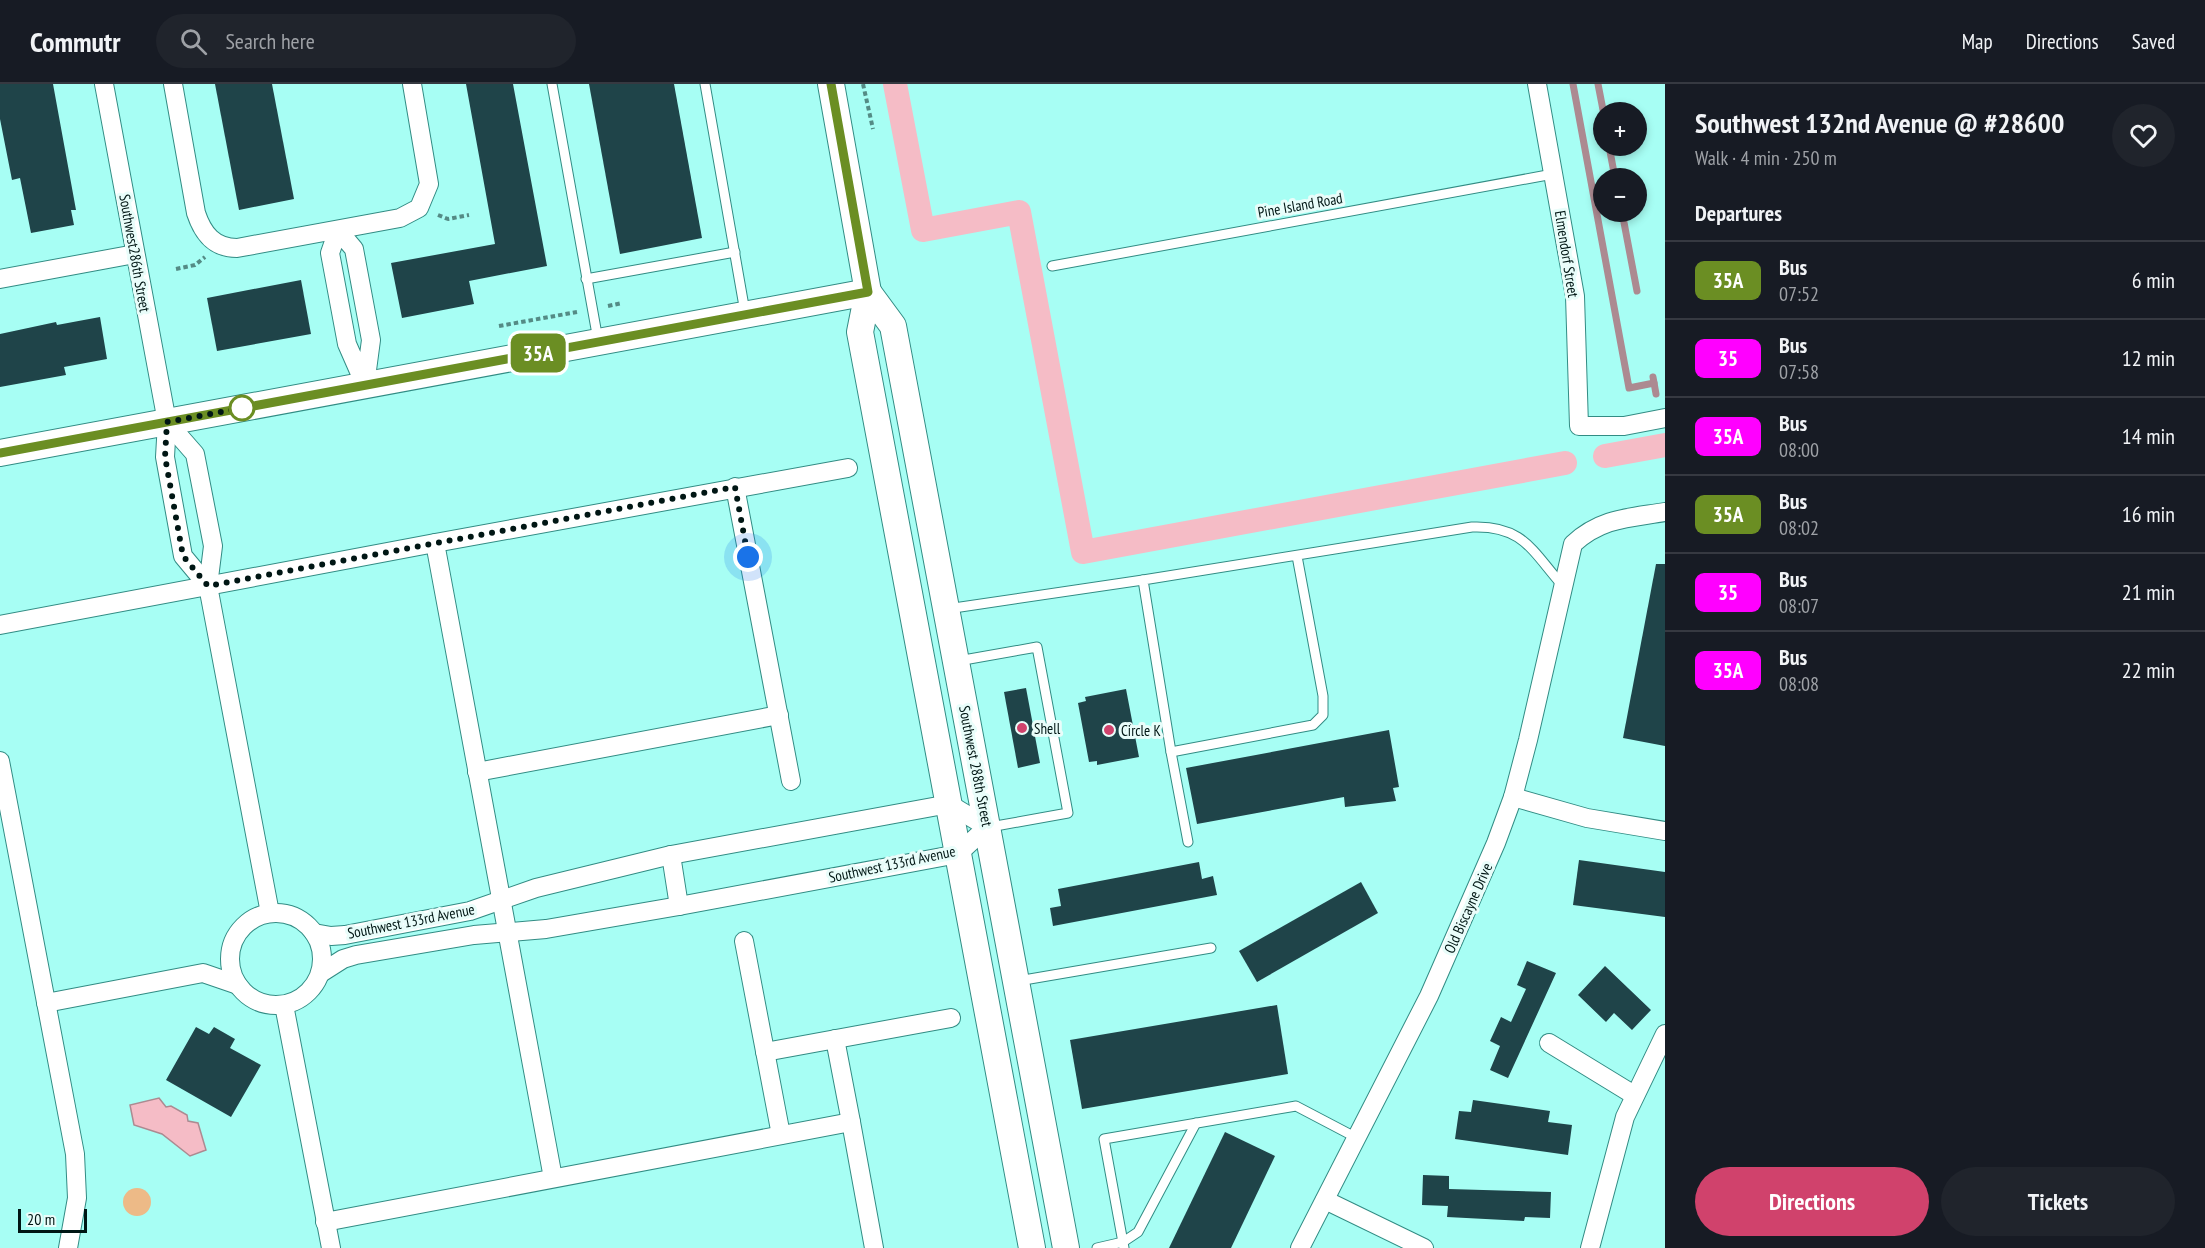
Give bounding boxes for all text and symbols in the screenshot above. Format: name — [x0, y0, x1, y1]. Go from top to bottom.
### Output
search box — [156, 14, 576, 68]
text: Commutr — [30, 23, 120, 60]
icon: search — [177, 25, 210, 58]
text: Search here — [225, 27, 315, 55]
text: Map — [1962, 28, 1993, 55]
text: Directions — [2026, 28, 2099, 55]
text: Saved — [2132, 28, 2175, 55]
map controls — [1593, 102, 1647, 222]
button: + — [1593, 102, 1647, 156]
text: Southwest 132nd Avenue @ #28600 — [1695, 104, 2064, 141]
button: heart — [2112, 104, 2175, 167]
text: Walk · 4 min · 250 m — [1695, 145, 1837, 171]
button: − — [1593, 168, 1647, 222]
street label: Pine Island Road — [1256, 188, 1344, 222]
street label: Southwest286th Street — [115, 193, 155, 313]
text: Departures — [1695, 199, 1782, 227]
street label: Elmendorf Street — [1551, 209, 1583, 299]
text: Bus — [1779, 253, 1807, 281]
text: 6 min — [2132, 266, 2175, 294]
text: 35A — [1713, 267, 1743, 294]
text: 07:52 — [1779, 281, 1819, 307]
text: Bus — [1779, 331, 1807, 359]
line badge: 35A — [504, 334, 572, 372]
text: 35A — [523, 340, 553, 367]
text: 12 min — [2122, 344, 2175, 372]
text: 35 — [1718, 345, 1738, 372]
text: 07:58 — [1779, 359, 1819, 385]
unlabelled marker — [229, 395, 255, 421]
text: Bus — [1779, 409, 1807, 437]
text: 14 min — [2122, 422, 2175, 450]
text: 35A — [1713, 423, 1743, 450]
text: 08:00 — [1779, 437, 1819, 463]
text: Bus — [1779, 487, 1807, 515]
text: 16 min — [2122, 500, 2175, 528]
text: 35A — [1713, 501, 1743, 528]
text: 08:02 — [1779, 515, 1819, 541]
your location — [733, 542, 763, 572]
text: Bus — [1779, 565, 1807, 593]
text: 21 min — [2122, 578, 2175, 606]
text: 35 — [1718, 579, 1738, 606]
text: 08:07 — [1779, 593, 1819, 619]
text: Bus — [1779, 643, 1807, 671]
text: 22 min — [2122, 656, 2175, 684]
text: 35A — [1713, 657, 1743, 684]
text: 08:08 — [1779, 671, 1819, 697]
street label: Southwest 288th Street — [955, 704, 997, 828]
place label: Shell — [1034, 719, 1061, 738]
marker: Shell — [1015, 721, 1029, 735]
place label: Circle K — [1121, 721, 1161, 740]
marker: Circle K — [1102, 723, 1116, 737]
street label: Southwest 133rd Avenue — [827, 841, 957, 887]
street label: Old Biscayne Drive — [1440, 860, 1496, 956]
street label: Southwest 133rd Avenue — [346, 899, 476, 943]
button: Directions — [1695, 1167, 1929, 1236]
button: Tickets — [1941, 1167, 2175, 1236]
scale bar — [18, 1206, 87, 1234]
text: 20 m — [27, 1209, 55, 1229]

